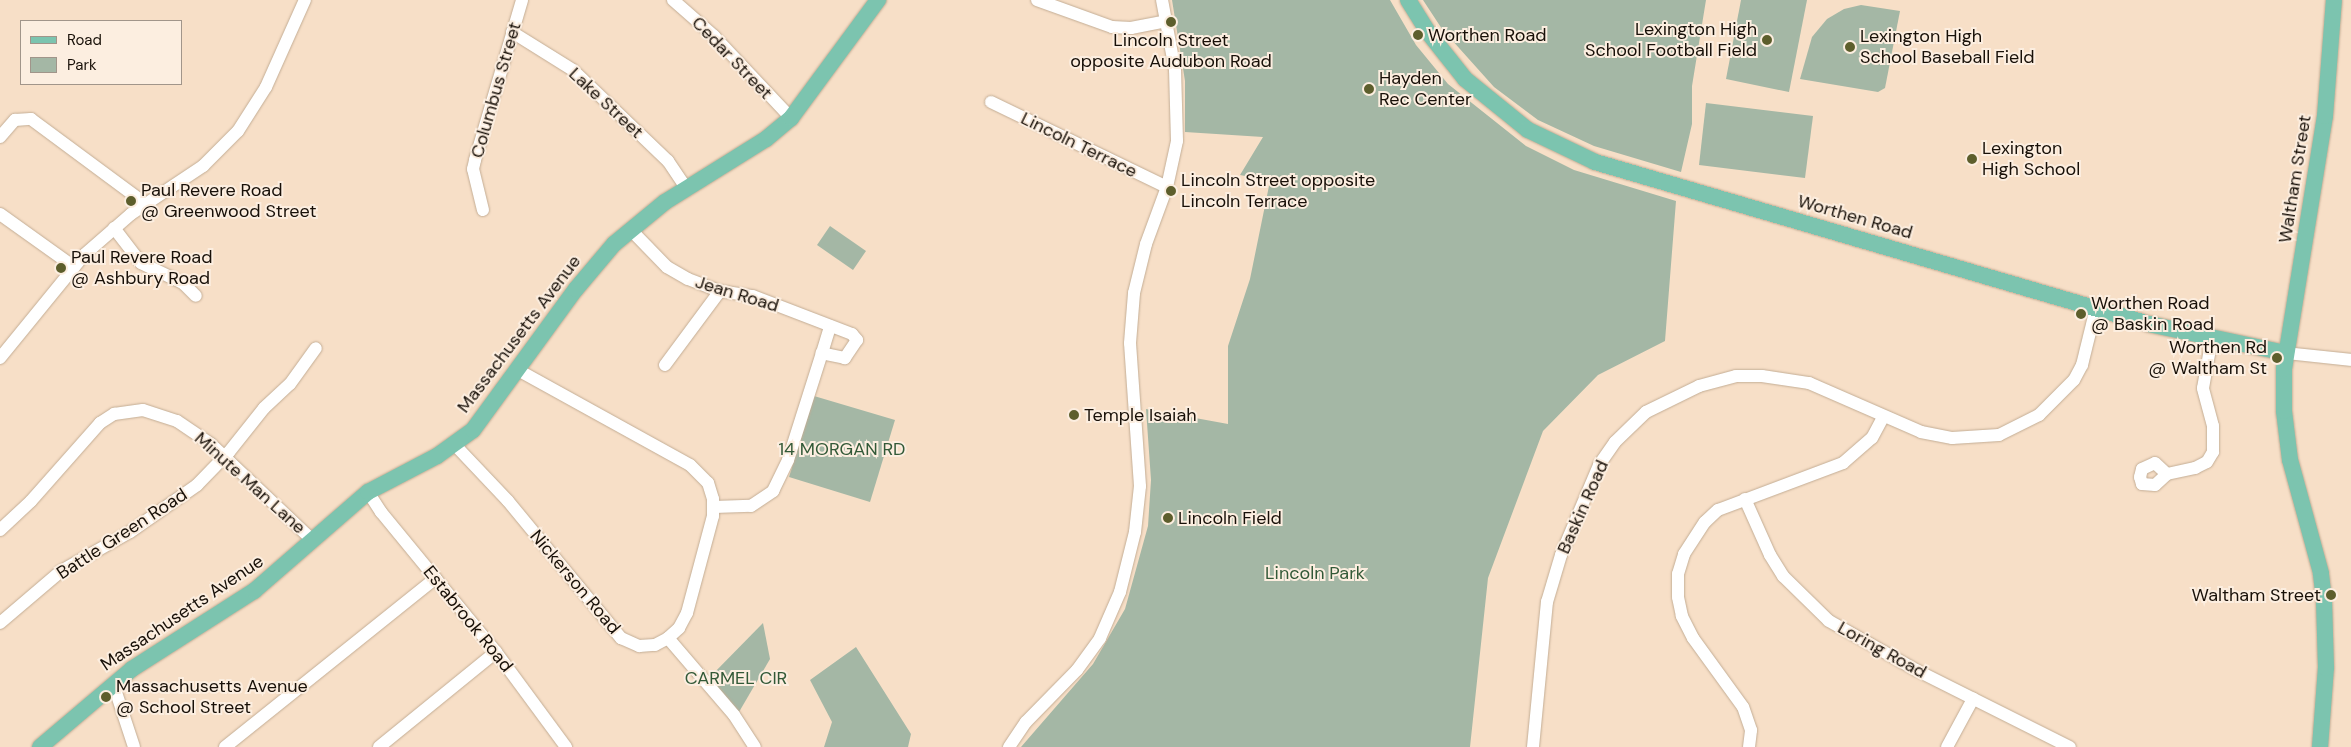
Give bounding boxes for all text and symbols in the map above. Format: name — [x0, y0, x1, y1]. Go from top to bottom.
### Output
street label: Cedar Street — [687, 12, 777, 104]
marker: Lincoln Street opposite Audubon Road — [1165, 16, 1177, 28]
place label: Lexington High School Football Field — [1585, 19, 1757, 62]
legend — [20, 20, 182, 85]
street label: Columbus Street — [466, 20, 526, 160]
place label: Worthen Road — [1428, 24, 1546, 46]
place label: Lexington High School Baseball Field — [1860, 26, 2034, 68]
marker: Worthen Road — [1412, 29, 1424, 41]
text: Road — [67, 30, 102, 50]
place label: Lincoln Street opposite Audubon Road — [1070, 30, 1272, 72]
marker: Lexington High School Football Field — [1761, 34, 1773, 46]
marker: Lexington High School Baseball Field — [1844, 41, 1856, 53]
text: Park — [67, 55, 97, 75]
street label: Lake Street — [564, 63, 648, 143]
place label: Hayden Rec Center — [1379, 68, 1472, 110]
marker: Hayden Rec Center — [1363, 83, 1375, 95]
street label: Lincoln Terrace — [1017, 108, 1141, 182]
street label: Waltham Street — [2274, 113, 2316, 245]
place label: Lexington High School — [1982, 138, 2080, 180]
marker: Lexington High School — [1966, 153, 1978, 165]
place label: Lincoln Street opposite Lincoln Terrace — [1181, 170, 1375, 212]
place label: Paul Revere Road @ Greenwood Street — [141, 180, 316, 222]
marker: Lincoln Street opposite Lincoln Terrace — [1165, 185, 1177, 197]
street label: Worthen Road — [1795, 190, 1915, 244]
marker: Paul Revere Road @ Greenwood Street — [125, 195, 137, 207]
place label: Paul Revere Road @ Ashbury Road — [71, 247, 212, 290]
street label: Massachusetts Avenue — [453, 251, 585, 417]
marker: Paul Revere Road @ Ashbury Road — [55, 262, 67, 274]
street label: Jean Road — [693, 271, 781, 317]
place label: Worthen Road @ Baskin Road — [2091, 293, 2214, 336]
marker: Worthen Road @ Baskin Road — [2075, 308, 2087, 320]
place label: Worthen Rd @ Waltham St — [2148, 337, 2267, 379]
marker: Worthen Rd @ Waltham St — [2271, 352, 2283, 364]
place label: Temple Isaiah — [1084, 404, 1197, 426]
marker: Temple Isaiah — [1068, 409, 1080, 421]
street label: Minute Man Lane — [190, 428, 310, 538]
park label: 14 MORGAN RD — [779, 438, 905, 460]
street label: Baskin Road — [1553, 457, 1613, 557]
street label: Battle Green Road — [53, 484, 191, 584]
place label: Lincoln Field — [1178, 507, 1282, 529]
marker: Lincoln Field — [1162, 512, 1174, 524]
street label: Nickerson Road — [525, 526, 625, 638]
street label: Massachusetts Avenue — [96, 550, 268, 676]
street label: Estabrook Road — [419, 562, 517, 676]
park label: Lincoln Park — [1265, 562, 1365, 584]
place label: Waltham Street — [2192, 584, 2321, 606]
marker: Waltham Street — [2325, 589, 2337, 601]
street label: Loring Road — [1834, 617, 1930, 683]
park label: CARMEL CIR — [685, 667, 787, 689]
place label: Massachusetts Avenue @ School Street — [116, 676, 308, 719]
marker: Massachusetts Avenue @ School Street — [100, 691, 112, 703]

